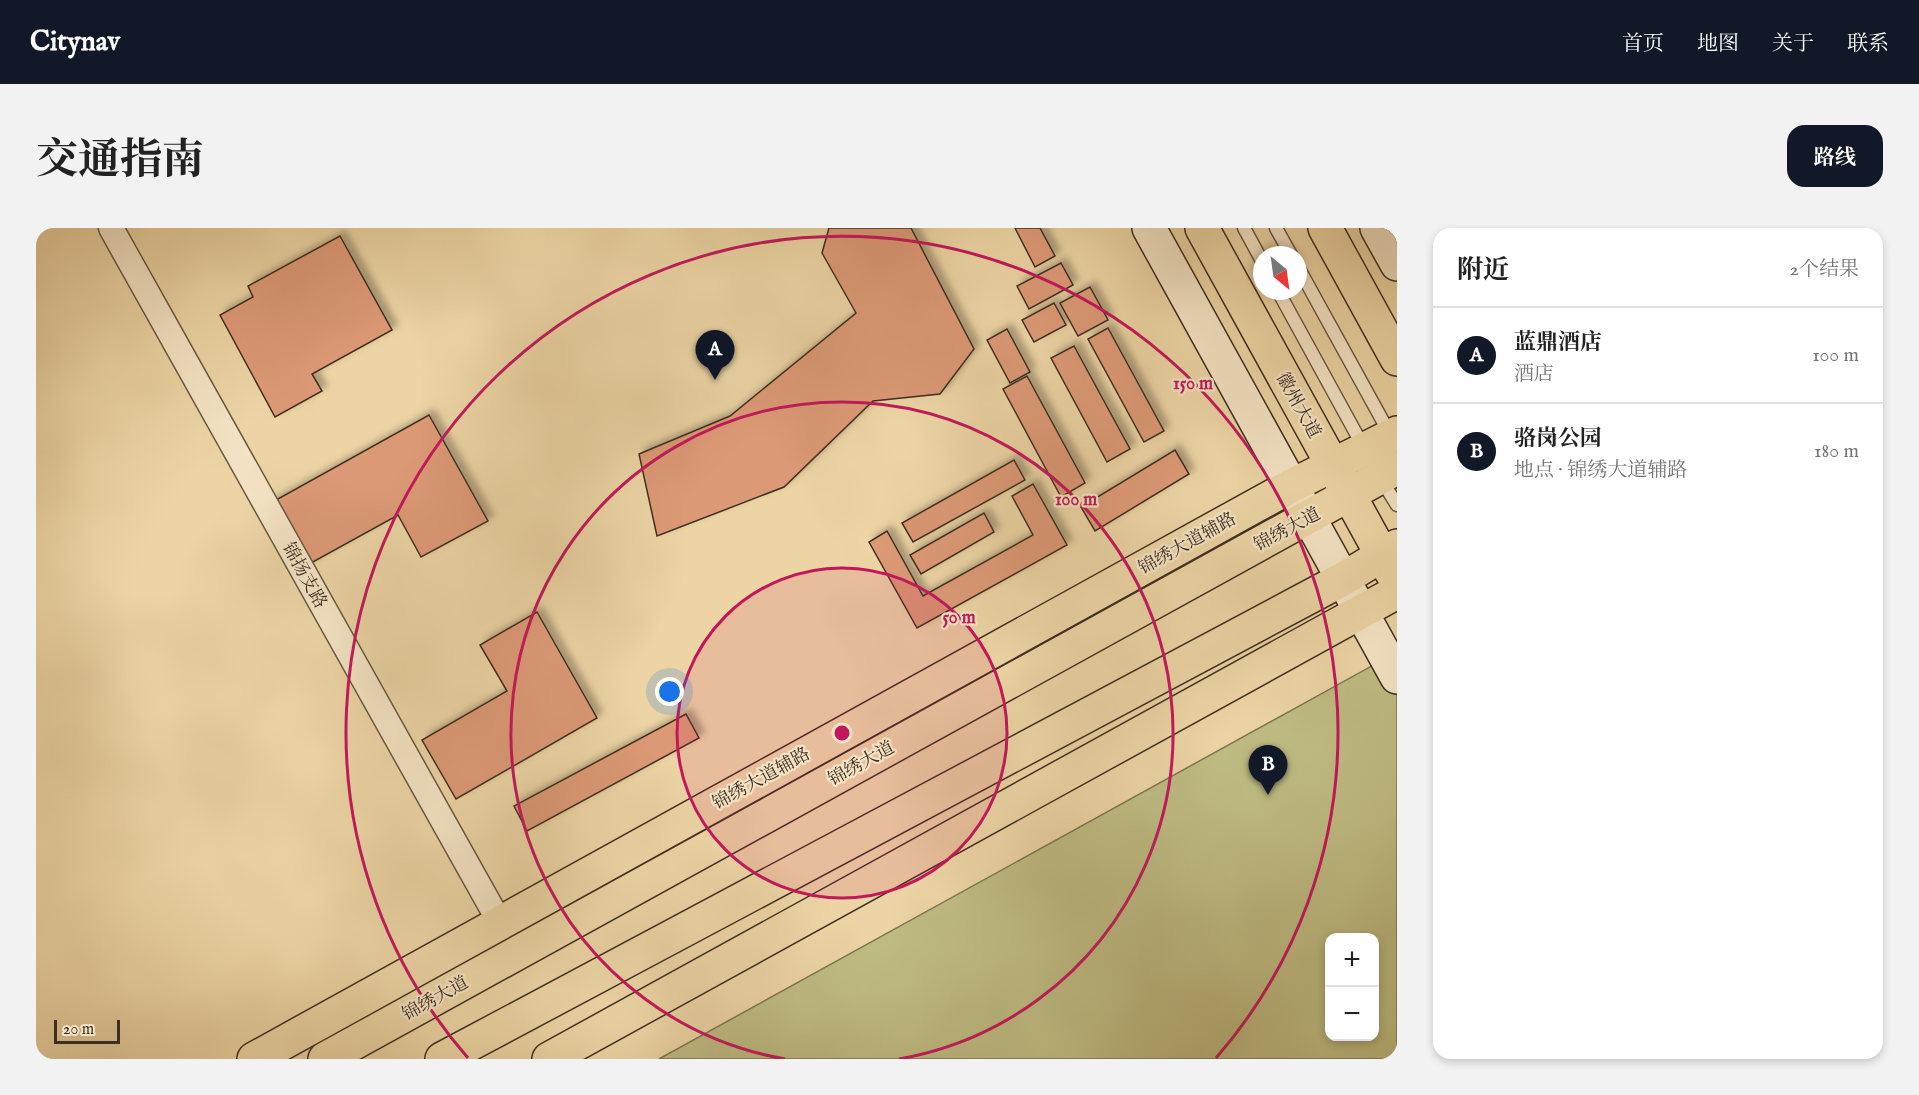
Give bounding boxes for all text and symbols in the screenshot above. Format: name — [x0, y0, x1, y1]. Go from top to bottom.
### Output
text: Citynav — [30, 25, 120, 60]
text: 首页 — [1622, 31, 1664, 58]
text: 地图 — [1697, 31, 1739, 58]
text: 关于 — [1772, 31, 1814, 58]
text: 联系 — [1847, 31, 1889, 58]
button: 路线 — [1787, 125, 1883, 187]
text: 交通指南 — [36, 135, 204, 188]
north arrow — [1253, 246, 1307, 300]
text: 附近 — [1457, 254, 1509, 287]
text: 2个结果 — [1790, 257, 1859, 282]
text: 蓝鼎酒店 — [1514, 329, 1602, 357]
pin: A — [696, 330, 734, 380]
text: A — [1470, 343, 1483, 368]
text: 100 m — [1812, 343, 1859, 368]
text: 酒店 — [1514, 362, 1554, 387]
street label: 徽州大道 — [1270, 369, 1325, 443]
text: 150 m — [1173, 373, 1213, 396]
text: 骆岗公园 — [1514, 425, 1602, 453]
text: B — [1470, 439, 1483, 464]
text: 180 m — [1814, 439, 1859, 464]
text: 地点 · 锦绣大道辅路 — [1514, 458, 1687, 483]
text: 100 m — [1055, 489, 1097, 512]
street label: 锦绣大道 — [1251, 503, 1325, 557]
street label: 锦绣大道辅路 — [1135, 508, 1241, 581]
street label: 锦扬支路 — [276, 539, 331, 613]
text: 50 m — [942, 607, 976, 630]
your location — [655, 677, 684, 706]
centre of rings — [832, 723, 852, 743]
street label: 锦绣大道 — [825, 737, 899, 792]
street label: 锦绣大道辅路 — [709, 743, 815, 816]
pin: B — [1248, 746, 1288, 795]
map controls — [1325, 933, 1379, 1041]
button: + — [1325, 933, 1379, 987]
street label: 锦绣大道 — [399, 972, 473, 1027]
button: − — [1325, 987, 1379, 1041]
scale bar — [54, 1017, 120, 1044]
text: 20 m — [63, 1020, 94, 1040]

